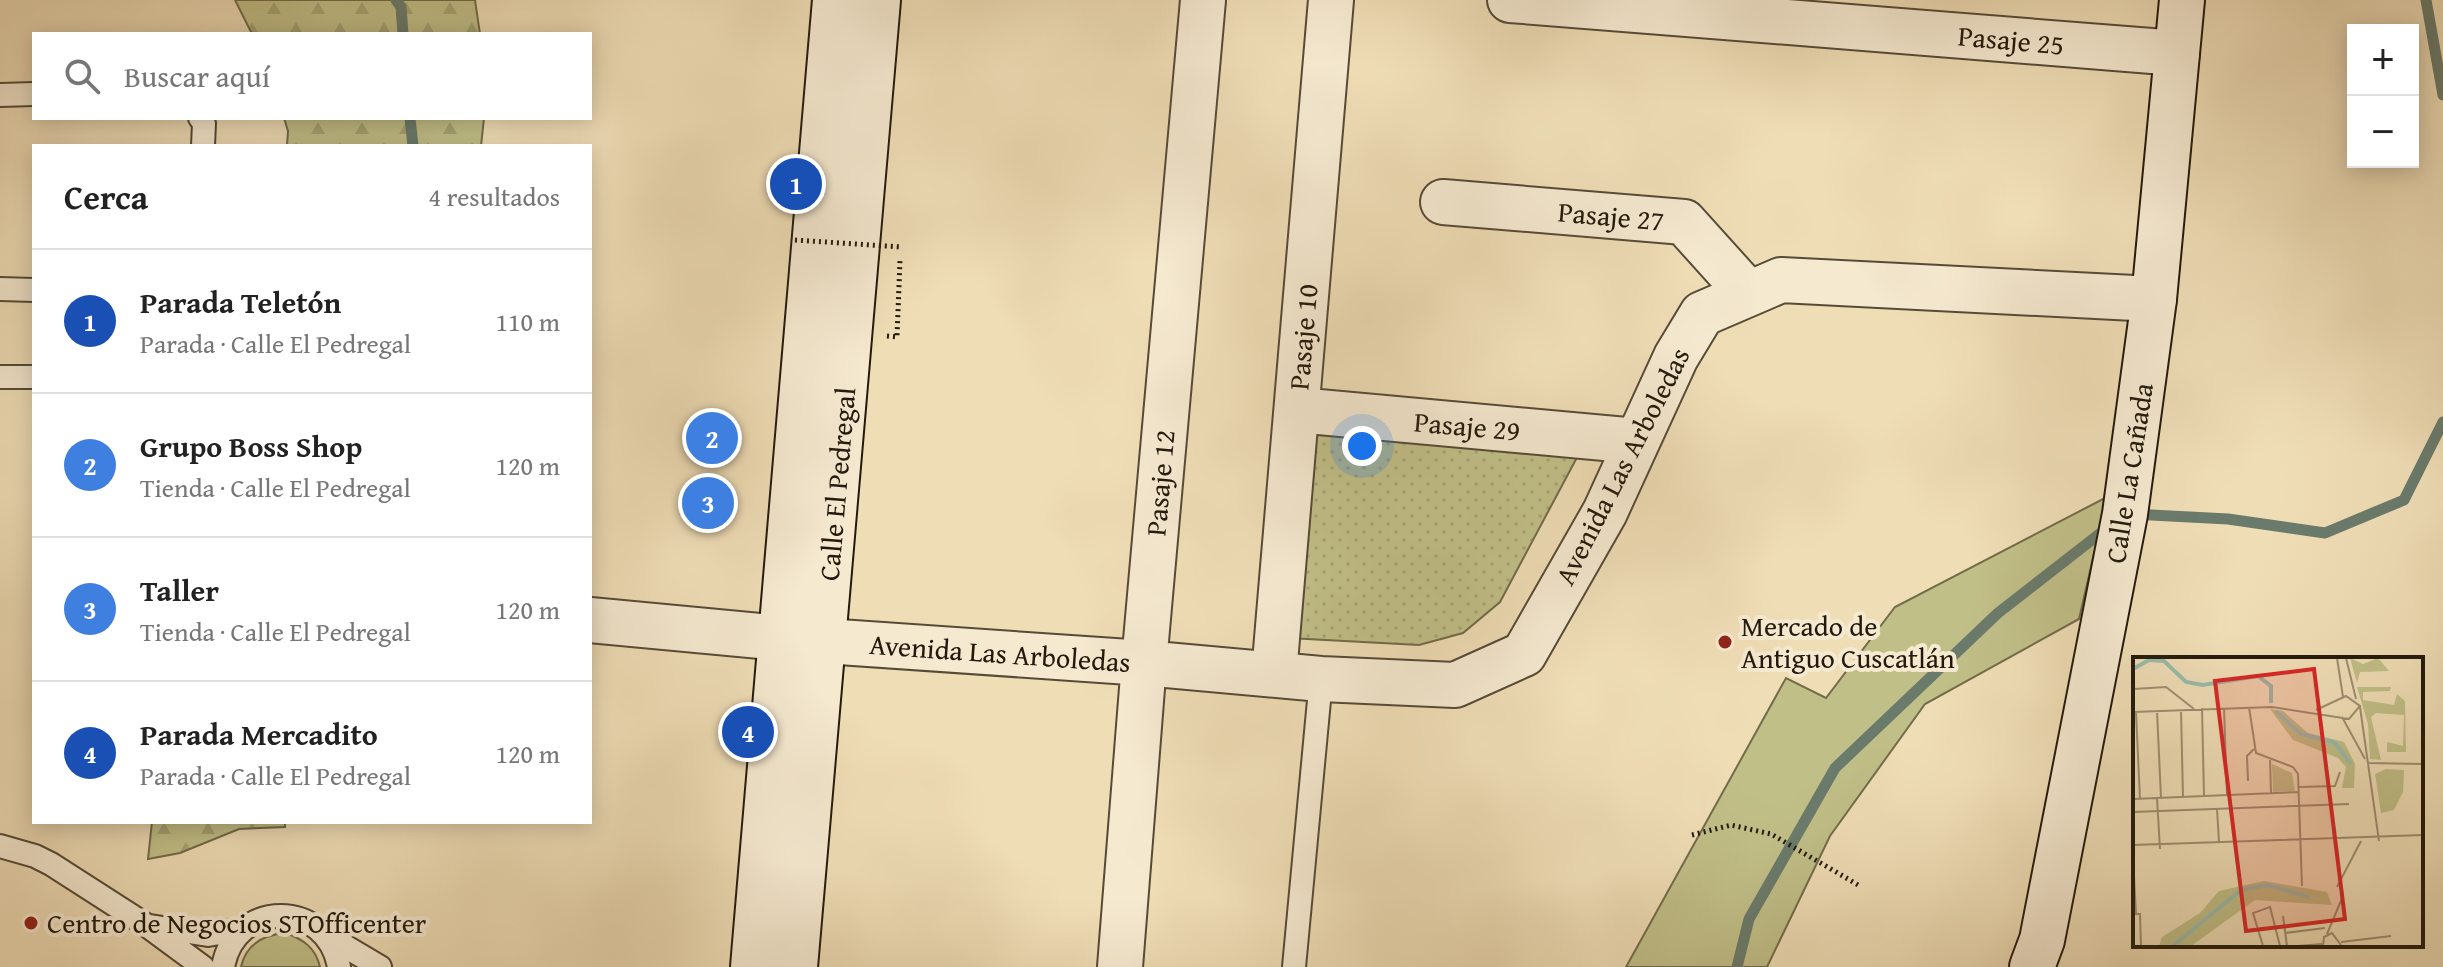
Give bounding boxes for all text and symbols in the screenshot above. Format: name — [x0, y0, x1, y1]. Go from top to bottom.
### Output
street label: Pasaje 25 — [1956, 14, 2066, 65]
map controls — [2347, 24, 2419, 168]
button: + — [2347, 24, 2419, 96]
search box — [32, 32, 592, 120]
icon: search — [60, 54, 104, 98]
text: Buscar aquí — [124, 54, 270, 98]
button: − — [2347, 96, 2419, 168]
pin: 1 — [770, 154, 822, 214]
text: Cerca — [64, 172, 148, 221]
text: 4 resultados — [429, 177, 560, 216]
street label: Pasaje 27 — [1556, 190, 1666, 241]
text: Parada Teletón — [140, 280, 341, 324]
street label: Pasaje 10 — [1277, 282, 1328, 392]
text: 1 — [83, 302, 97, 341]
text: 110 m — [495, 302, 560, 341]
text: Parada · Calle El Pedregal — [140, 324, 411, 363]
street label: Avenida Las Arboledas — [1544, 340, 1699, 592]
street label: Calle La Cañada — [2094, 379, 2163, 566]
street label: Calle El Pedregal — [808, 385, 865, 582]
street label: Pasaje 29 — [1412, 400, 1522, 451]
pin: 2 — [686, 408, 738, 468]
text: Grupo Boss Shop — [140, 424, 362, 468]
your location — [1342, 426, 1382, 466]
street label: Pasaje 12 — [1134, 428, 1185, 538]
text: 2 — [83, 446, 97, 485]
text: 120 m — [495, 446, 560, 485]
text: Tienda · Calle El Pedregal — [140, 468, 411, 507]
pin: 3 — [682, 473, 734, 533]
text: Taller — [140, 568, 219, 612]
text: 3 — [83, 590, 97, 629]
text: 120 m — [495, 590, 560, 629]
place label: Mercado de Antiguo Cuscatlán — [1741, 605, 1955, 678]
text: Tienda · Calle El Pedregal — [140, 612, 411, 651]
street label: Avenida Las Arboledas — [868, 623, 1132, 682]
marker: Mercado de Antiguo Cuscatlán — [1716, 633, 1734, 651]
inset map — [2133, 657, 2423, 947]
pin: 4 — [722, 702, 774, 762]
text: Parada Mercadito — [140, 712, 378, 756]
text: 4 — [83, 734, 97, 773]
text: 120 m — [495, 734, 560, 773]
text: Parada · Calle El Pedregal — [140, 756, 411, 795]
place label: Centro de Negocios STOfficenter — [47, 902, 427, 943]
marker: Centro de Negocios STOfficenter — [22, 914, 40, 932]

